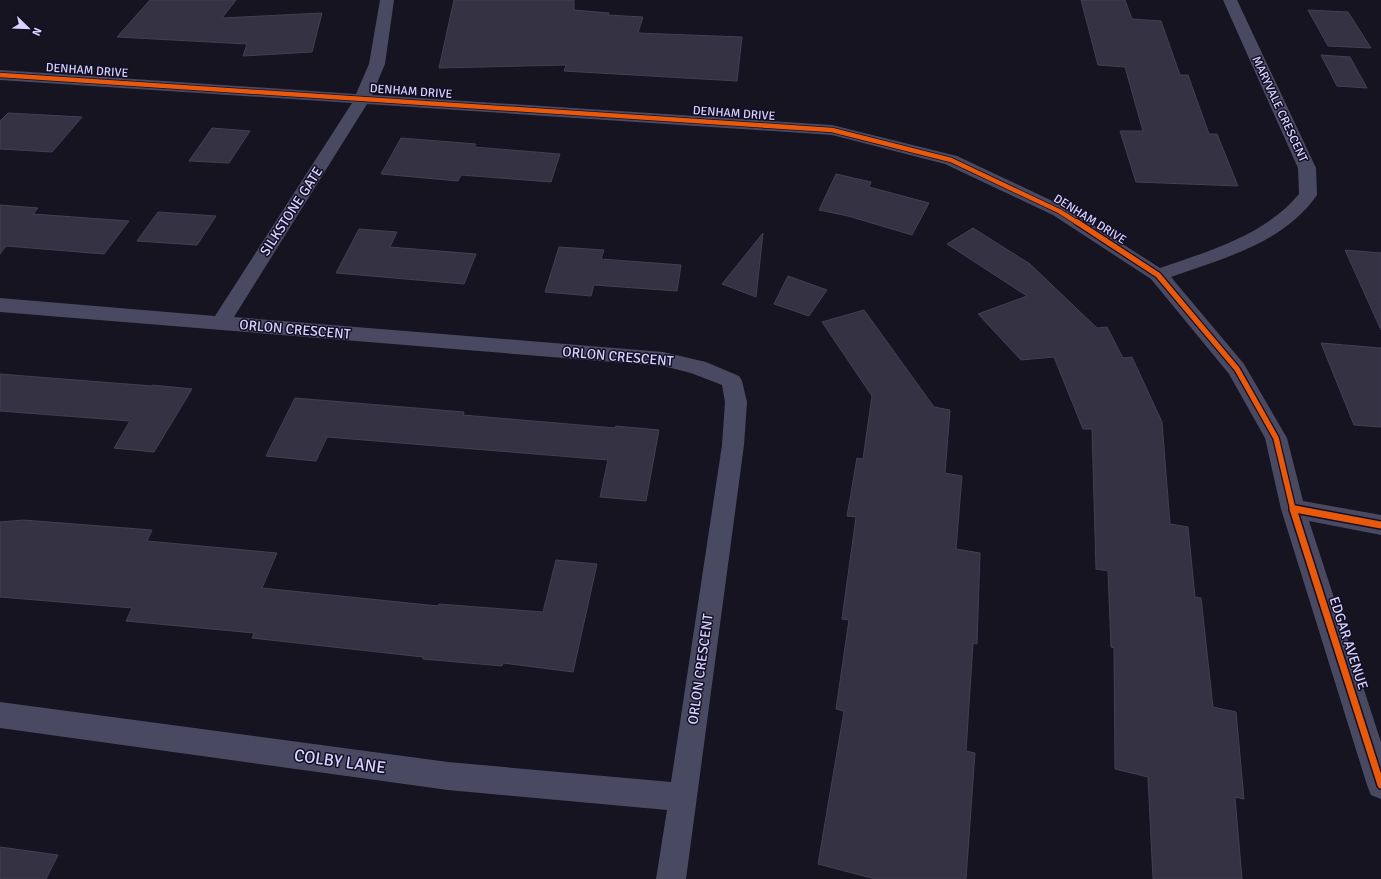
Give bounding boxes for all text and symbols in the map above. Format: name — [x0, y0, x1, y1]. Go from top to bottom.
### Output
north arrow — [8, 8, 48, 48]
text: N — [29, 26, 44, 38]
street label: MARYVALE CRESCENT — [1248, 54, 1311, 165]
street label: DENHAM DRIVE — [45, 60, 129, 81]
street label: DENHAM DRIVE — [369, 81, 453, 102]
street label: DENHAM DRIVE — [692, 103, 776, 124]
street label: SILKSTONE GATE — [256, 164, 327, 259]
street label: DENHAM DRIVE — [1051, 191, 1129, 248]
street label: ORLON CRESCENT — [239, 316, 351, 343]
street label: ORLON CRESCENT — [562, 343, 674, 370]
street label: EDGAR AVENUE — [1326, 595, 1372, 692]
street label: ORLON CRESCENT — [684, 613, 717, 726]
street label: COLBY LANE — [293, 745, 387, 778]

